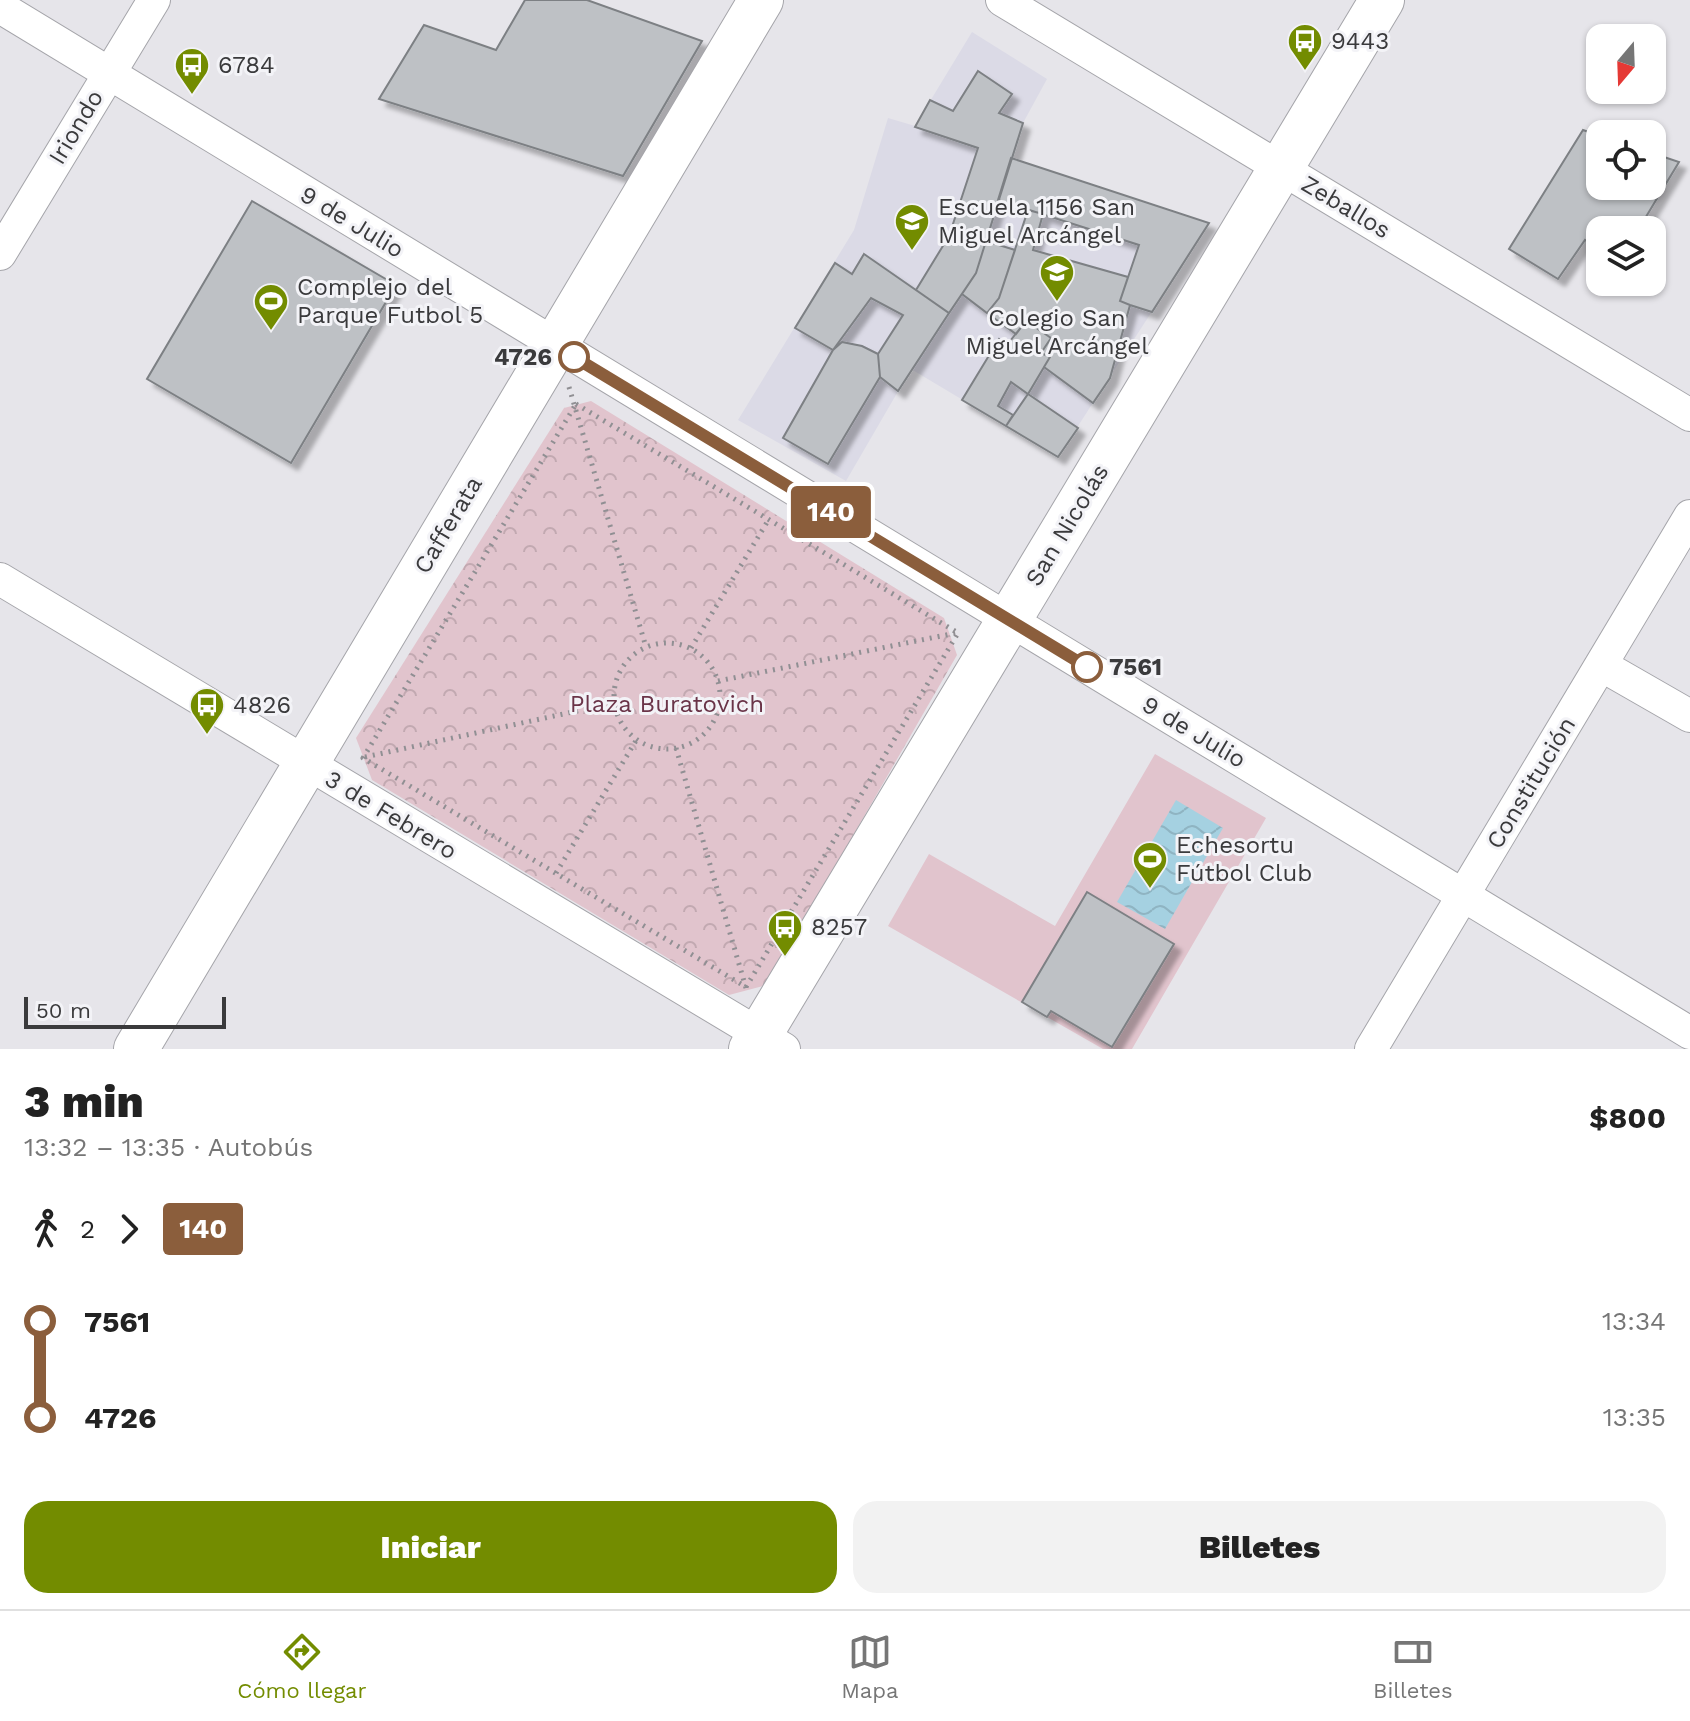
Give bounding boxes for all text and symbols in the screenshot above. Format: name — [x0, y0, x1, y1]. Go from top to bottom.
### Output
bus stop icon: 9443 — [1286, 22, 1324, 72]
north arrow — [1586, 24, 1666, 104]
map controls — [1586, 24, 1666, 296]
place label: 9443 — [1331, 27, 1389, 55]
bus stop icon: 6784 — [173, 46, 211, 96]
place label: 6784 — [218, 51, 275, 79]
street label: Iriondo — [43, 85, 109, 169]
button: locate — [1586, 120, 1666, 200]
street label: Zeballos — [1296, 170, 1396, 244]
street label: 9 de Julio — [295, 180, 409, 264]
place label: Escuela 1156 San Miguel Arcángel — [938, 193, 1135, 249]
school or university icon: Escuela 1156 San Miguel Arcángel — [893, 202, 931, 252]
button: layers — [1586, 216, 1666, 296]
school or university icon: Colegio San Miguel Arcángel — [1038, 253, 1076, 303]
place label: Complejo del Parque Futbol 5 — [297, 273, 483, 329]
sports icon: Complejo del Parque Futbol 5 — [252, 282, 290, 332]
place label: Colegio San Miguel Arcángel — [965, 304, 1149, 360]
marker: 4726 — [559, 342, 589, 372]
place label: 4726 — [494, 343, 552, 371]
street label: San Nicolás — [1020, 459, 1114, 591]
street label: Cafferata — [408, 471, 488, 579]
line badge: 140 — [785, 486, 877, 538]
text: 140 — [807, 495, 855, 528]
marker: 7561 — [1072, 652, 1102, 682]
place label: 7561 — [1109, 653, 1162, 681]
bus stop icon: 4826 — [188, 686, 226, 736]
park label: Plaza Buratovich — [570, 690, 764, 718]
street label: 9 de Julio — [1137, 690, 1251, 774]
place label: 4826 — [233, 691, 291, 719]
street label: Constitución — [1481, 712, 1581, 854]
street label: 3 de Febrero — [320, 765, 462, 865]
place label: Echesortu Fútbol Club — [1176, 831, 1312, 887]
sports icon: Echesortu Fútbol Club — [1131, 840, 1169, 890]
bus stop icon: 8257 — [766, 908, 804, 958]
place label: 8257 — [811, 913, 867, 941]
scale bar — [24, 993, 226, 1029]
text: 50 m — [36, 998, 91, 1023]
text: 3 min — [24, 1076, 144, 1128]
text: $800 — [1589, 1100, 1666, 1135]
text: 13:32 – 13:35 · Autobús — [24, 1132, 313, 1162]
icon: walk — [24, 1207, 68, 1251]
icon: forward — [107, 1207, 151, 1251]
text: 140 — [179, 1212, 227, 1245]
text: 2 — [80, 1214, 95, 1244]
text: 7561 — [84, 1304, 150, 1339]
text: 13:34 — [1602, 1306, 1666, 1336]
text: 4726 — [84, 1400, 156, 1435]
text: 13:35 — [1603, 1402, 1666, 1432]
button: Iniciar — [24, 1501, 837, 1593]
button: Billetes — [853, 1501, 1666, 1593]
tab: Cómo llegar — [237, 1630, 367, 1703]
tab: Mapa — [841, 1630, 899, 1703]
tab: Billetes — [1373, 1630, 1453, 1703]

